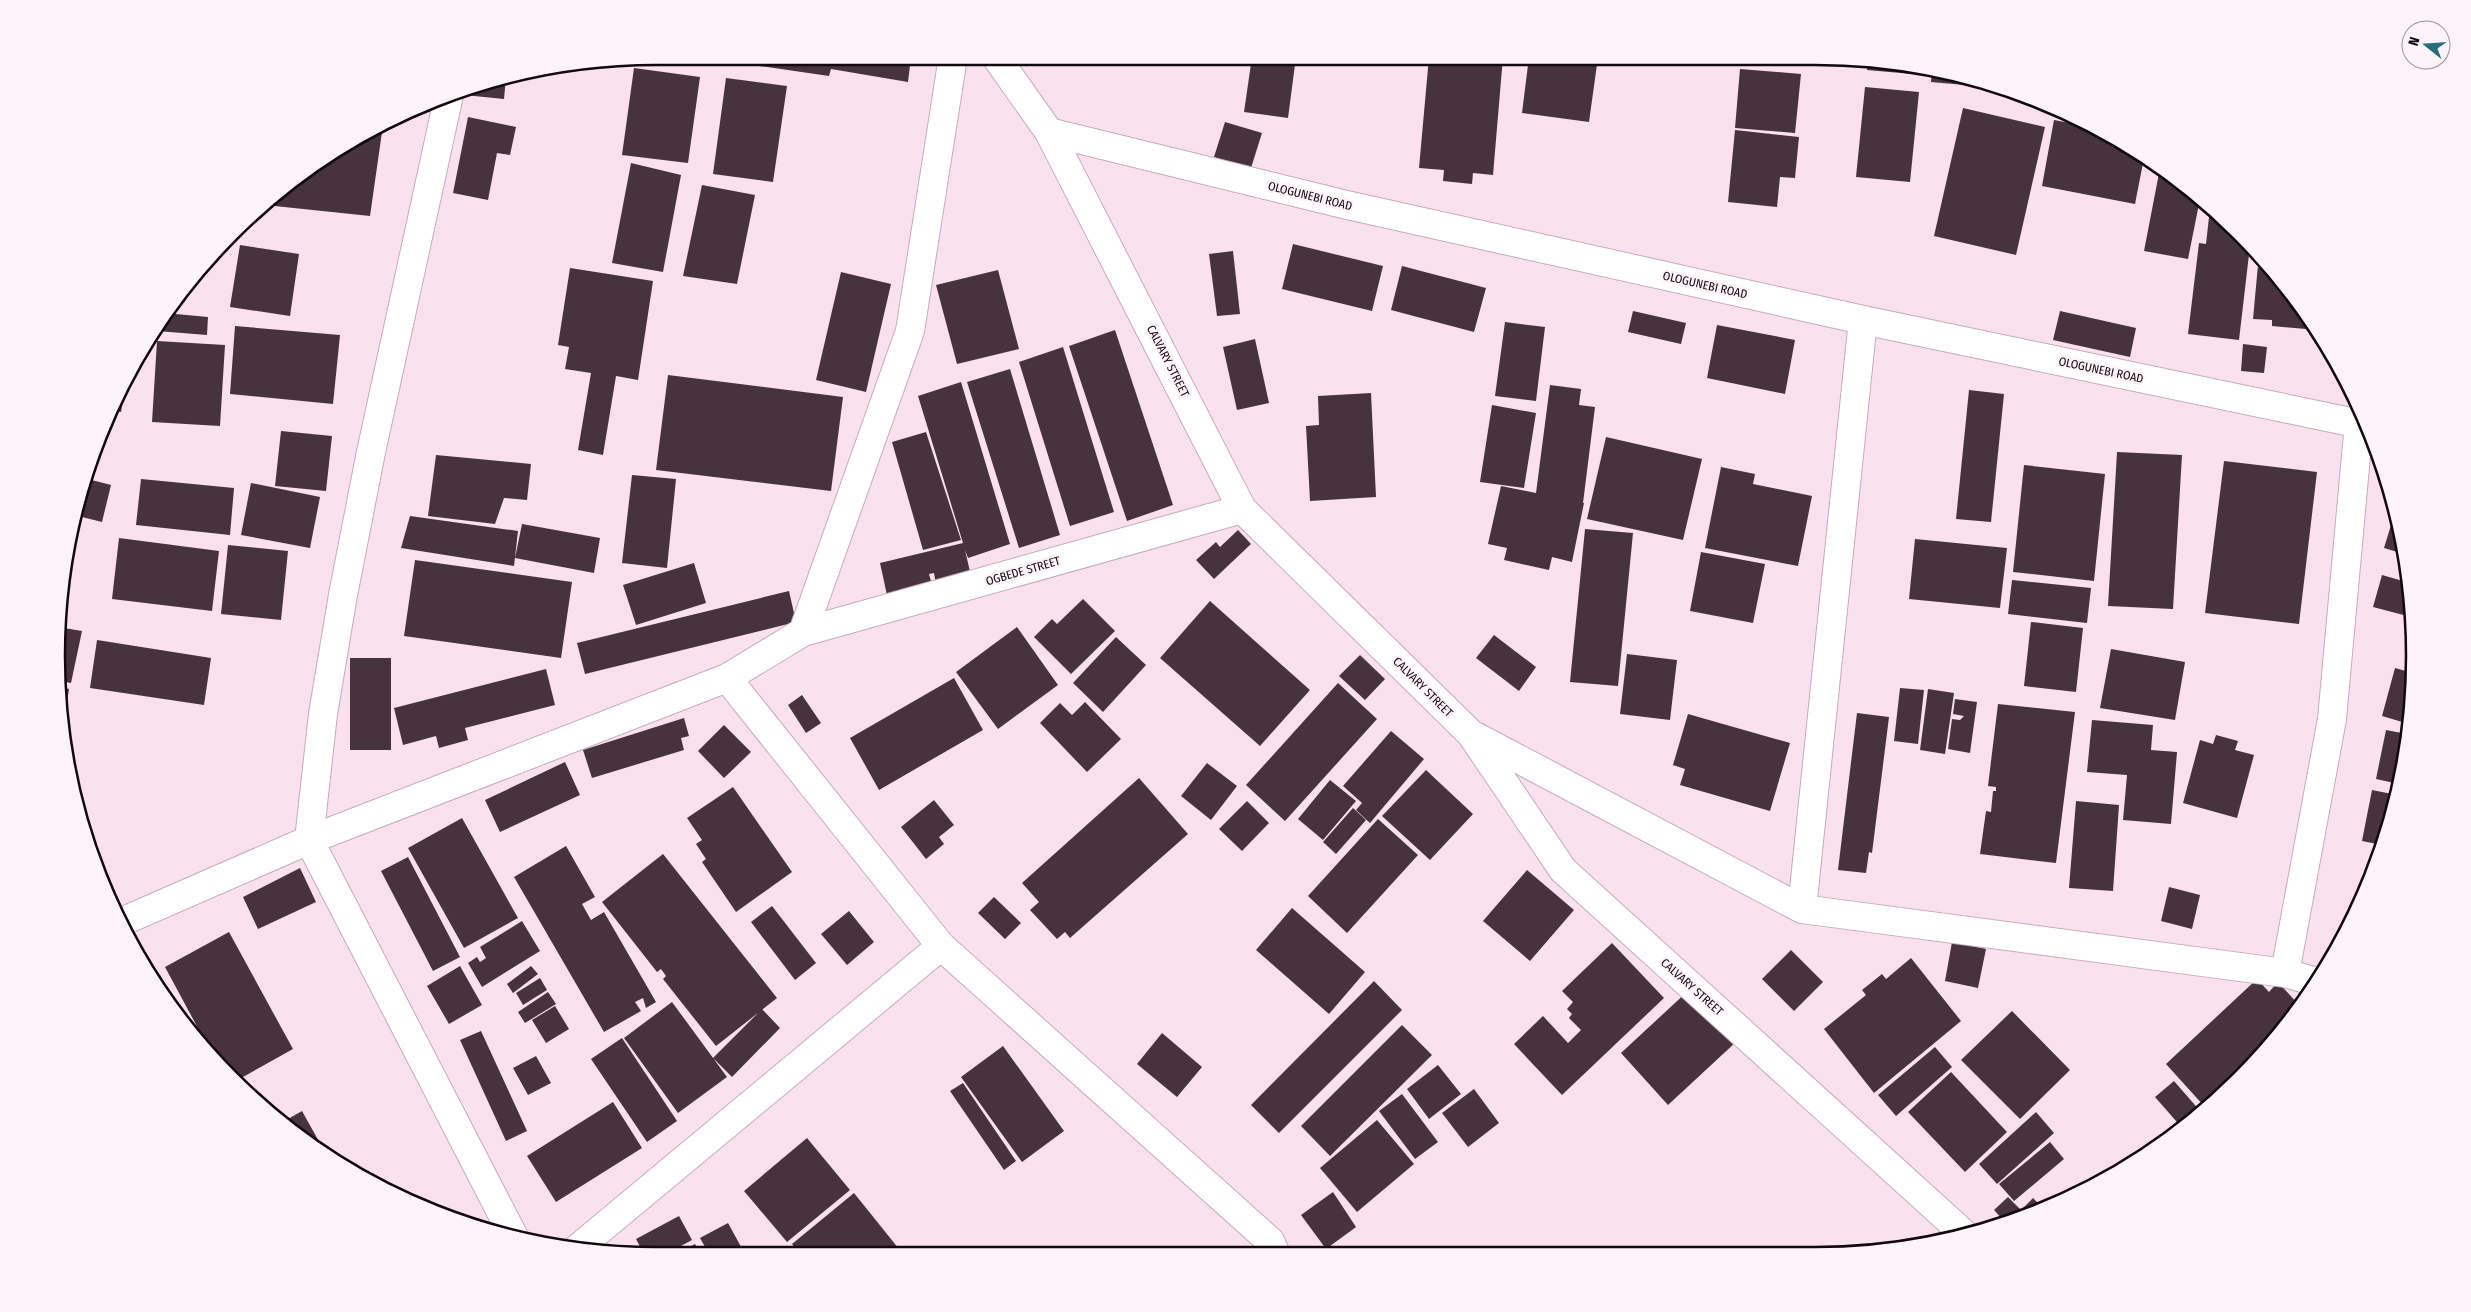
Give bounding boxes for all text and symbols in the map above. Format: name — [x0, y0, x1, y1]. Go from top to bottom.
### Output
north arrow — [2401, 20, 2451, 70]
text: N — [2405, 35, 2423, 48]
street label: OLOGUNEBI ROAD — [1266, 179, 1354, 213]
street label: OLOGUNEBI ROAD — [1661, 268, 1749, 302]
street label: CALVARY STREET — [1144, 323, 1192, 400]
street label: OLOGUNEBI ROAD — [2057, 354, 2145, 386]
street label: OGBEDE STREET — [984, 554, 1062, 588]
street label: CALVARY STREET — [1390, 654, 1456, 720]
street label: CALVARY STREET — [1658, 955, 1726, 1019]

